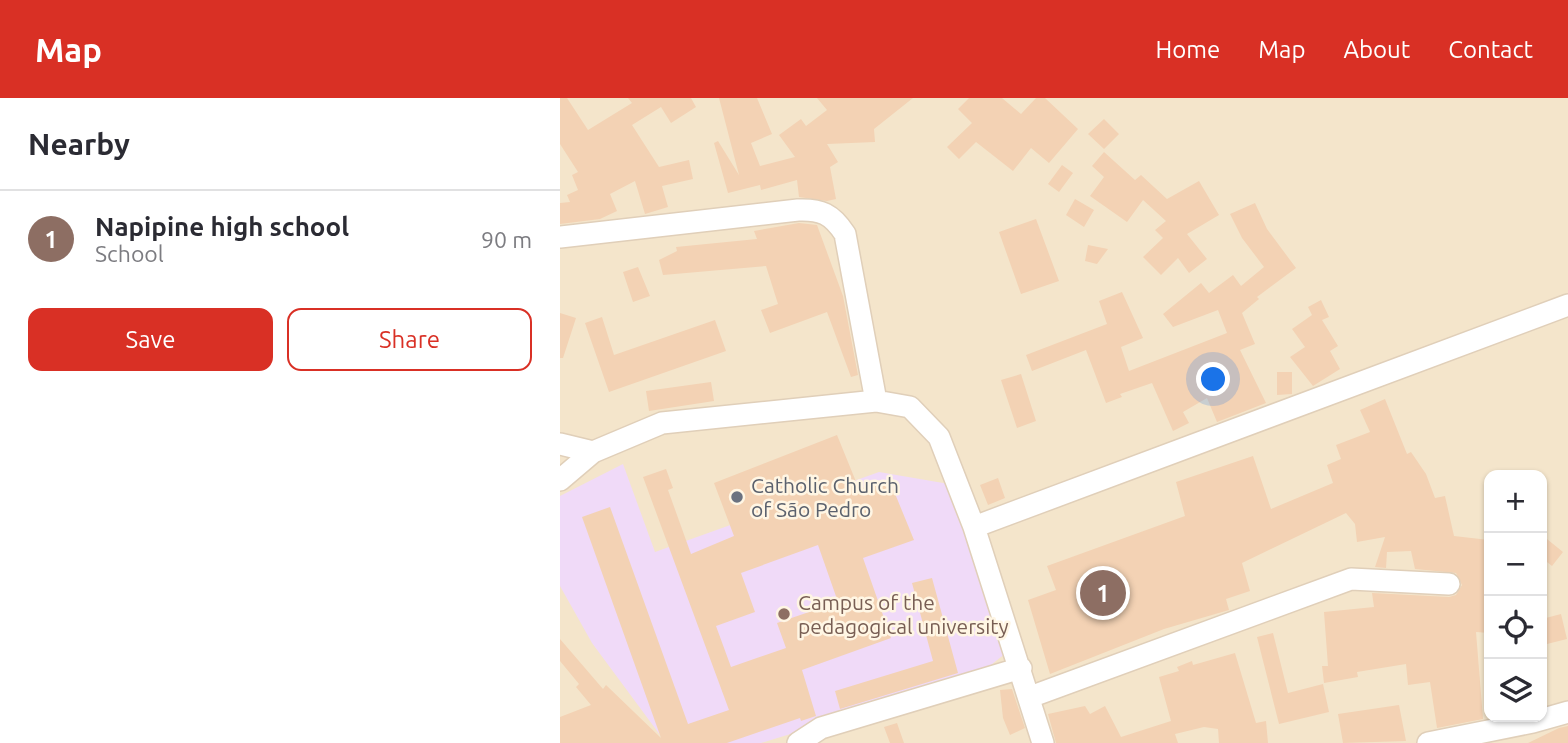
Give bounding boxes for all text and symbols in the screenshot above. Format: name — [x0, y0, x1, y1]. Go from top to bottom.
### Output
text: Map — [35, 31, 102, 68]
text: Home — [1155, 36, 1220, 63]
text: Map — [1258, 36, 1305, 63]
text: About — [1343, 36, 1410, 63]
text: Contact — [1448, 36, 1533, 63]
text: Nearby — [28, 127, 130, 161]
text: Napipine high school — [95, 212, 349, 241]
text: 1 — [45, 227, 57, 252]
text: 90 m — [481, 227, 532, 252]
text: School — [95, 241, 164, 266]
button: Save — [28, 308, 273, 371]
button: Share — [287, 308, 532, 371]
your location — [1196, 362, 1230, 396]
map controls — [1484, 470, 1547, 722]
button: + — [1484, 470, 1547, 533]
place label: Catholic Church of São Pedro — [751, 473, 899, 521]
marker: Catholic Church of São Pedro — [729, 489, 745, 505]
button: − — [1484, 533, 1547, 596]
pin: 1 — [1080, 567, 1126, 619]
place label: Campus of the pedagogical university — [798, 590, 1009, 638]
button: locate — [1484, 596, 1547, 659]
marker: Campus of the pedagogical university — [776, 606, 792, 622]
button: layers — [1484, 659, 1547, 722]

